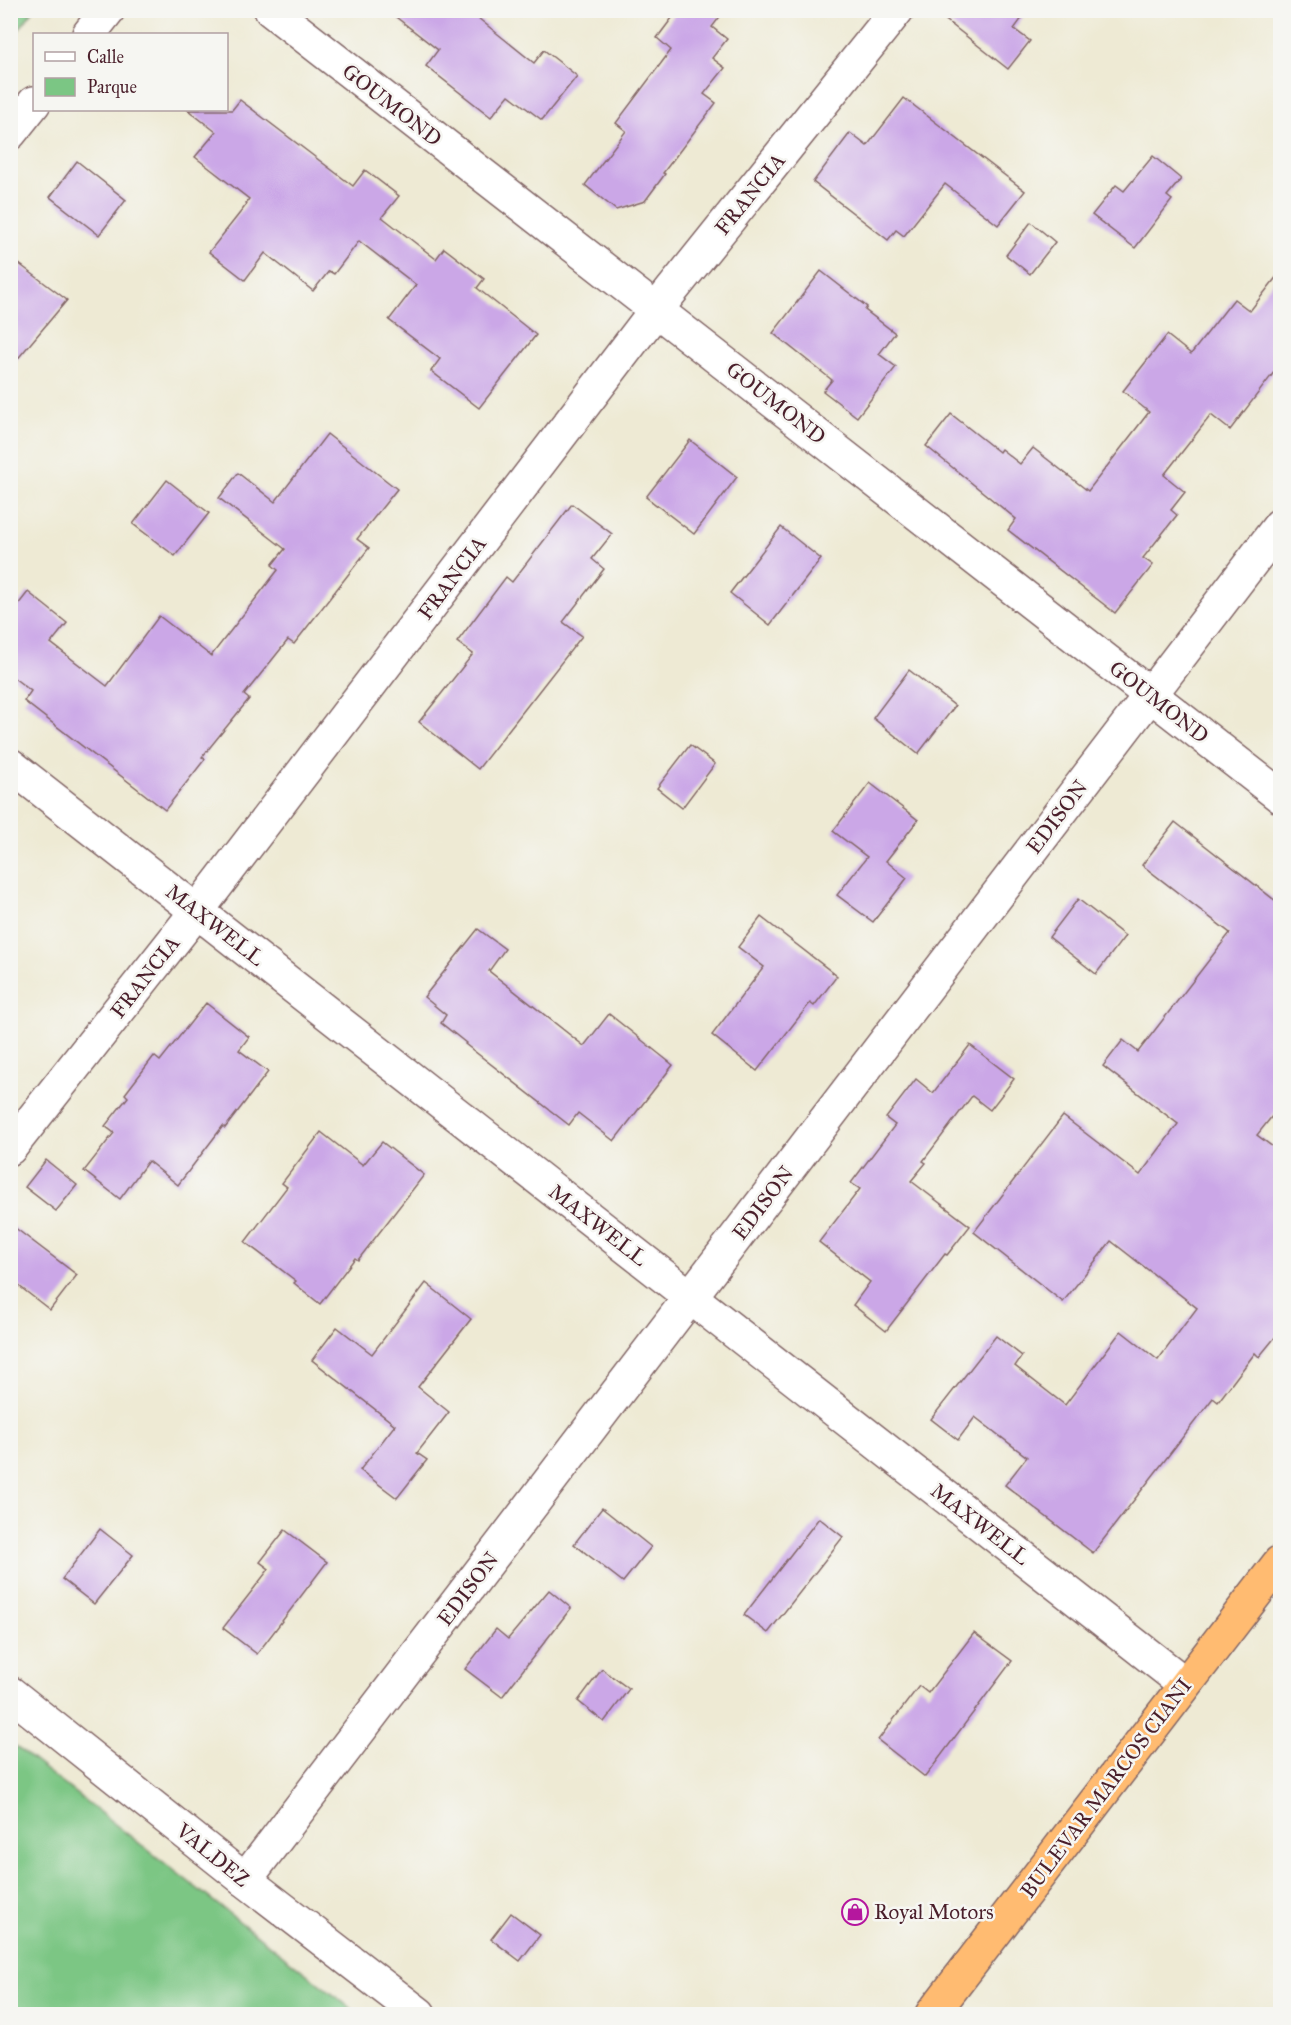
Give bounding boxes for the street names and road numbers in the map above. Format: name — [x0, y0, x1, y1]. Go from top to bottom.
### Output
street label: GOUMOND — [337, 58, 447, 152]
street label: FRANCIA — [709, 148, 791, 240]
street label: GOUMOND — [721, 356, 831, 450]
street label: FRANCIA — [412, 531, 492, 625]
street label: GOUMOND — [1104, 655, 1214, 749]
street label: EDISON — [1021, 775, 1093, 859]
street label: MAXWELL — [160, 878, 270, 972]
street label: FRANCIA — [105, 930, 185, 1024]
street label: EDISON — [727, 1161, 799, 1245]
street label: MAXWELL — [543, 1178, 653, 1272]
street label: MAXWELL — [925, 1477, 1035, 1571]
street label: EDISON — [432, 1547, 504, 1631]
street label: BULEVAR MARCOS CIANI — [1015, 1673, 1197, 1903]
street label: VALDEZ — [170, 1817, 255, 1893]

